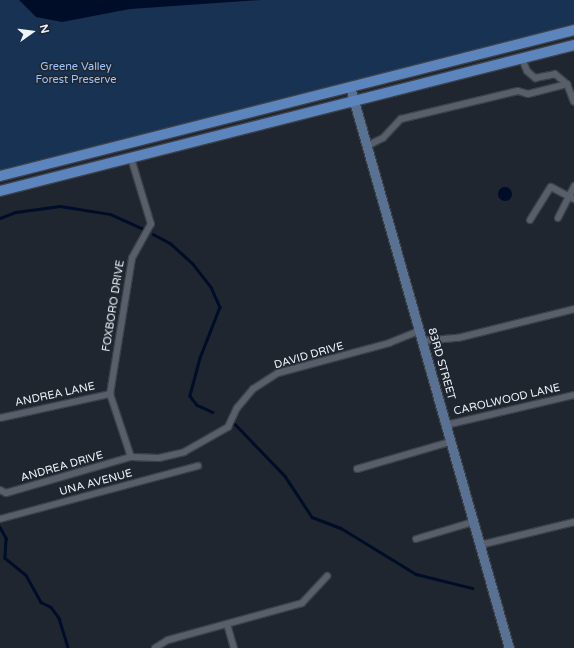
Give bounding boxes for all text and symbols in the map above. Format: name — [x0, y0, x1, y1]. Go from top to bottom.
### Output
north arrow — [12, 12, 52, 52]
text: N — [37, 23, 52, 35]
park label: Greene Valley Forest Preserve — [36, 61, 116, 87]
street label: FOXBORO DRIVE — [100, 259, 128, 353]
street label: 83RD STREET — [424, 326, 458, 402]
street label: DAVID DRIVE — [273, 340, 345, 372]
street label: ANDREA LANE — [14, 380, 96, 410]
street label: CAROLWOOD LANE — [453, 381, 561, 419]
street label: ANDREA DRIVE — [19, 449, 105, 485]
street label: UNA AVENUE — [58, 467, 134, 499]

